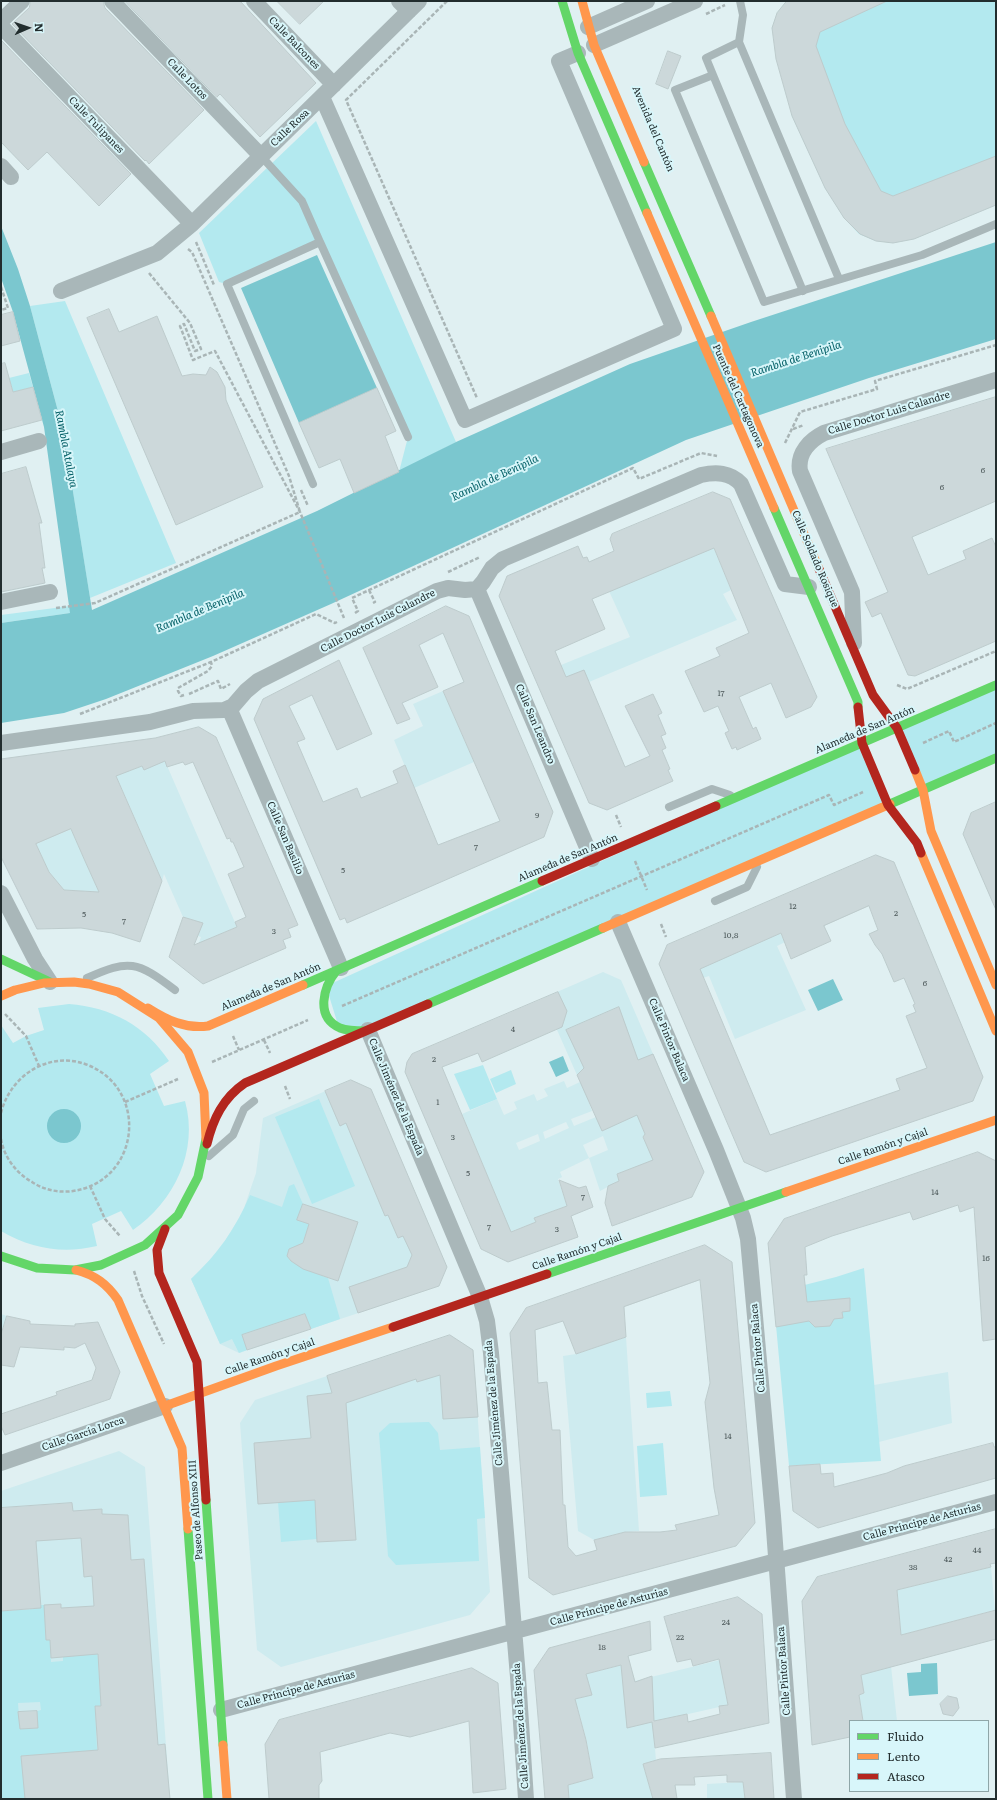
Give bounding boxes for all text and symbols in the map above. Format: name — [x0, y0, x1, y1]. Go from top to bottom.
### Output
north arrow — [8, 8, 48, 48]
street label: Calle Balcones — [266, 14, 322, 72]
text: N — [32, 23, 48, 32]
street label: Calle Lotos — [164, 56, 210, 102]
street label: Avenida del Cantón — [630, 84, 676, 174]
street label: Calle Tulipanes — [66, 94, 126, 156]
street label: Calle Rosa — [268, 107, 312, 149]
water label: Rambla de Benipila — [749, 338, 843, 380]
street label: Puente del Cartagonova — [710, 342, 766, 450]
street label: Calle Doctor Luis Calandre — [827, 389, 951, 437]
water label: Rambla Atalaya — [52, 409, 80, 489]
water label: Rambla de Benipila — [449, 452, 541, 504]
house number: 6 — [981, 466, 985, 476]
house number: 6 — [940, 483, 944, 493]
street label: Calle Soldado Rosique — [789, 509, 841, 609]
water label: Rambla de Benipila — [154, 586, 246, 636]
street label: Calle Doctor Luis Calandre — [319, 587, 437, 655]
street label: Calle San Leandro — [513, 682, 557, 766]
house number: 17 — [717, 689, 725, 699]
street label: Alameda de San Antón — [813, 704, 917, 756]
street label: Calle San Basilio — [264, 800, 306, 876]
house number: 9 — [535, 811, 539, 821]
street label: Alameda de San Antón — [516, 832, 620, 884]
house number: 7 — [474, 843, 478, 853]
house number: 5 — [341, 866, 345, 876]
house number: 12 — [789, 902, 797, 912]
house number: 2 — [894, 909, 898, 919]
house number: 5 — [82, 910, 86, 920]
house number: 7 — [122, 917, 126, 927]
house number: 3 — [272, 927, 276, 937]
house number: 10,8 — [724, 931, 738, 941]
street label: Alameda de San Antón — [219, 961, 323, 1013]
house number: 6 — [923, 979, 927, 989]
street label: Calle Pintor Balaca — [646, 997, 692, 1083]
house number: 4 — [511, 1025, 515, 1035]
street label: Calle Jiménez de la Espada — [366, 1037, 426, 1157]
house number: 2 — [432, 1055, 436, 1065]
house number: 1 — [436, 1098, 440, 1108]
street label: Calle Ramón y Cajal — [837, 1126, 929, 1168]
house number: 3 — [451, 1133, 455, 1143]
house number: 5 — [466, 1169, 470, 1179]
house number: 14 — [931, 1188, 939, 1198]
house number: 7 — [581, 1193, 585, 1203]
house number: 7 — [487, 1223, 491, 1233]
house number: 3 — [555, 1225, 559, 1235]
street label: Calle Ramón y Cajal — [531, 1231, 623, 1273]
house number: 16 — [982, 1254, 990, 1264]
street label: Calle Pintor Balaca — [748, 1303, 768, 1393]
street label: Calle Ramón y Cajal — [224, 1336, 316, 1378]
street label: Calle Jiménez de la Espada — [483, 1340, 505, 1466]
street label: Calle García Lorca — [40, 1414, 126, 1454]
house number: 14 — [724, 1432, 732, 1442]
street label: Paseo de Alfonso XIII — [187, 1459, 205, 1561]
street label: Calle Príncipe de Asturias — [862, 1500, 982, 1544]
house number: 44 — [973, 1546, 981, 1556]
house number: 42 — [944, 1555, 952, 1565]
house number: 38 — [909, 1563, 917, 1573]
street label: Calle Príncipe de Asturias — [549, 1585, 669, 1629]
house number: 24 — [722, 1618, 730, 1628]
street label: Calle Pintor Balaca — [775, 1626, 793, 1716]
house number: 22 — [676, 1633, 684, 1643]
house number: 18 — [598, 1643, 606, 1653]
street label: Calle Jiménez de la Espada — [511, 1663, 531, 1789]
street label: Calle Príncipe de Asturias — [236, 1668, 356, 1712]
legend — [849, 1720, 989, 1792]
text: Fluido — [887, 1727, 924, 1745]
text: Lento — [887, 1747, 920, 1765]
text: Atasco — [887, 1767, 925, 1785]

